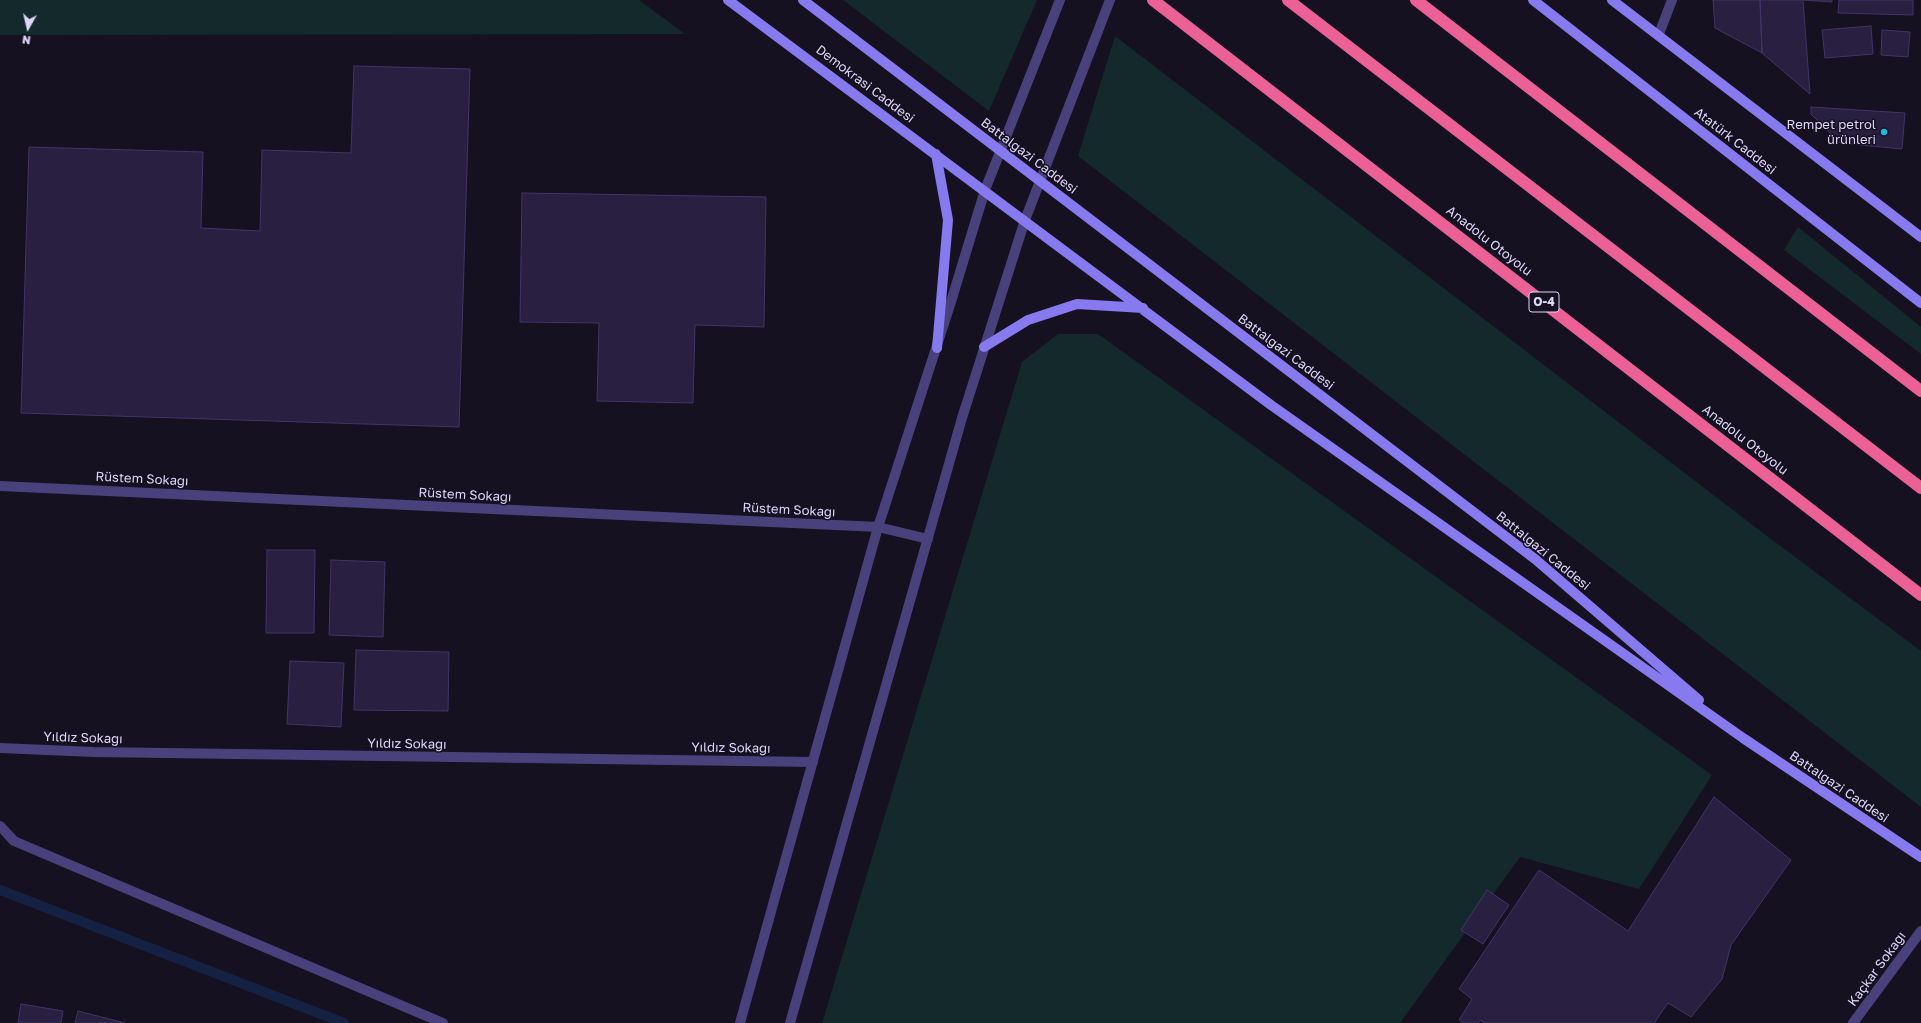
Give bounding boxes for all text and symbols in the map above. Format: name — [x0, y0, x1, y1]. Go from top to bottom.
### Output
north arrow — [8, 8, 48, 48]
text: N — [21, 33, 31, 47]
street label: Demokrasi Caddesi — [813, 42, 917, 126]
street label: Atatürk Caddesi — [1691, 104, 1779, 178]
street label: Battalgazi Caddesi — [978, 115, 1080, 197]
place label: Rempet petrol ürünleri — [1787, 117, 1876, 148]
marker: Rempet petrol ürünleri — [1879, 127, 1889, 137]
street label: Anadolu Otoyolu — [1443, 203, 1535, 279]
road number: O-4 — [1529, 292, 1559, 312]
street label: Battalgazi Caddesi — [1235, 311, 1337, 393]
street label: Anadolu Otoyolu — [1699, 402, 1791, 478]
street label: Rüstem Sokağı — [95, 469, 189, 489]
street label: Rüstem Sokağı — [418, 485, 512, 505]
street label: Rüstem Sokağı — [742, 500, 836, 520]
street label: Battalgazi Caddesi — [1493, 508, 1593, 594]
street label: Yıldız Sokağı — [43, 729, 123, 747]
street label: Yıldız Sokağı — [367, 736, 447, 752]
street label: Yıldız Sokağı — [691, 740, 771, 756]
street label: Battalgazi Caddesi — [1786, 748, 1892, 826]
street label: Kaçkar Sokağı — [1845, 929, 1909, 1009]

